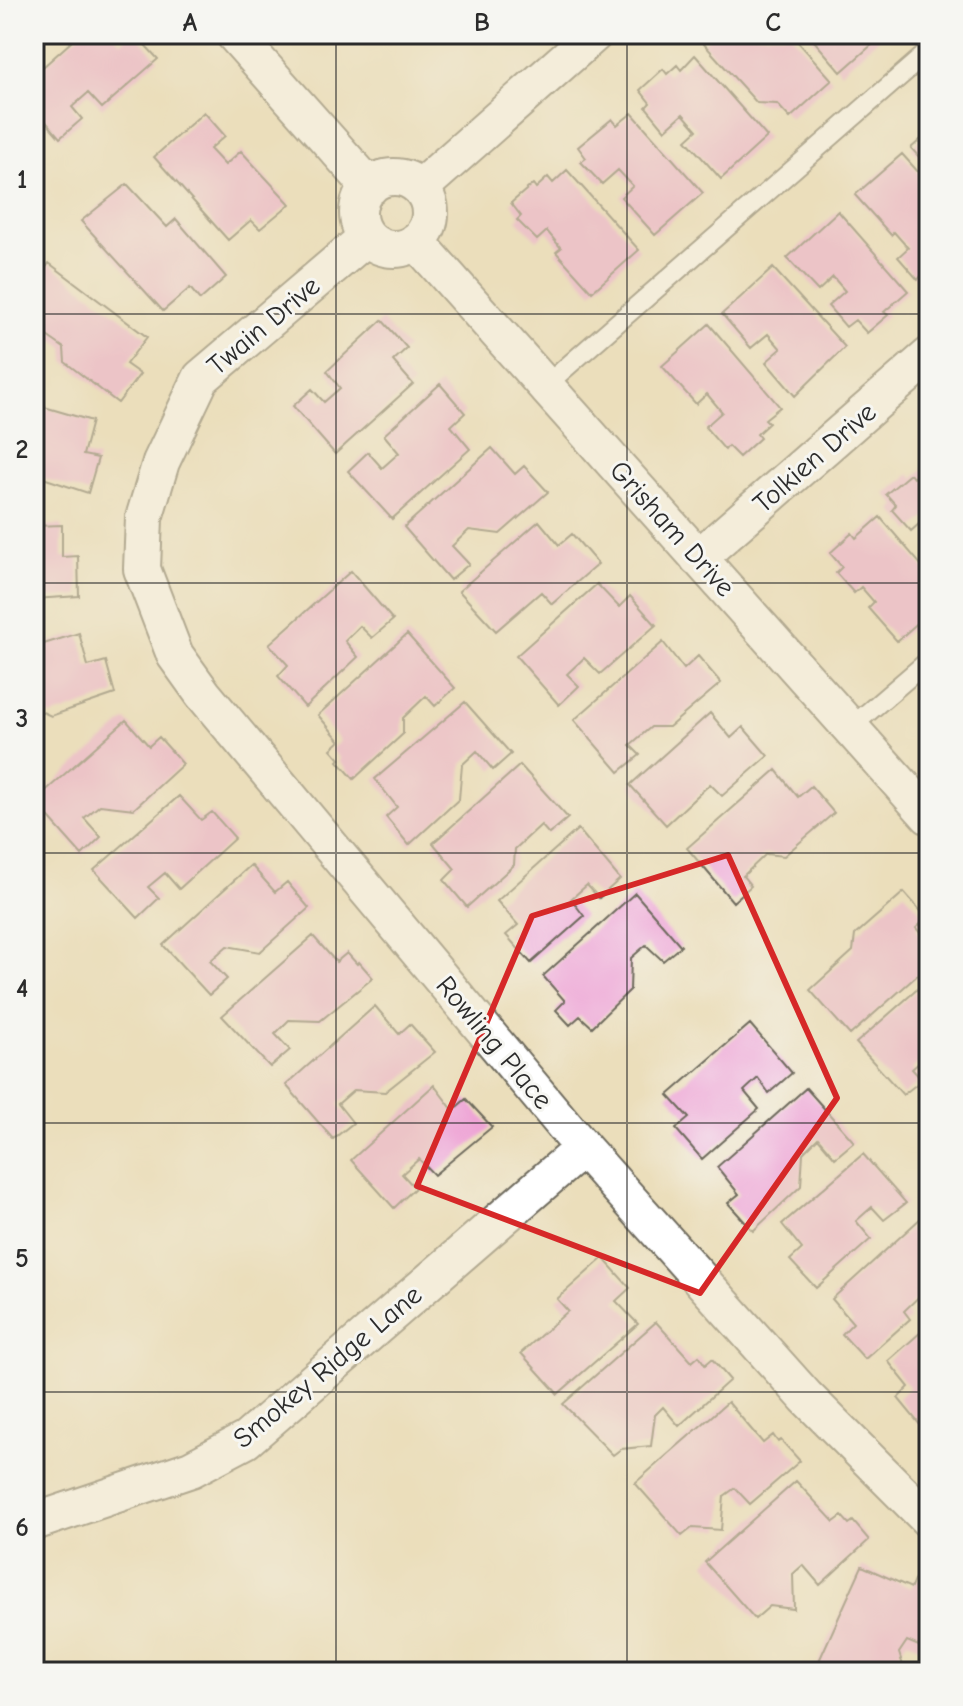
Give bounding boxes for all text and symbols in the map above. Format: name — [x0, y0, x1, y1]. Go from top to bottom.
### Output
text: A — [183, 8, 198, 38]
text: B — [474, 8, 490, 38]
text: C — [765, 8, 781, 38]
text: 1 — [17, 165, 27, 195]
street label: Twain Drive — [201, 270, 326, 382]
street label: Tolkien Drive — [747, 396, 883, 520]
text: 2 — [16, 435, 28, 465]
street label: Grisham Drive — [603, 454, 741, 603]
text: 3 — [16, 704, 28, 734]
street label: Rowling Place — [429, 970, 559, 1116]
text: 4 — [16, 974, 28, 1004]
text: 5 — [15, 1244, 29, 1274]
street label: Smokey Ridge Lane — [227, 1279, 428, 1455]
text: 6 — [15, 1513, 29, 1543]

